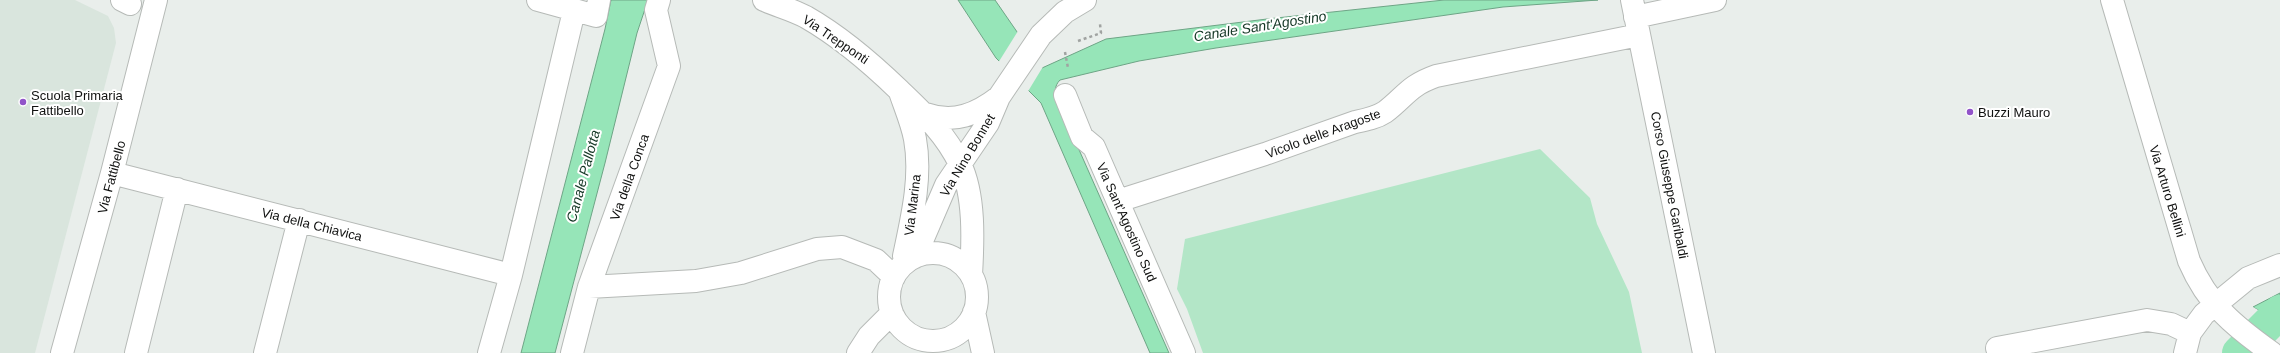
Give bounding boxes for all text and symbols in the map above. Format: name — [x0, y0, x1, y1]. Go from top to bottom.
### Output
water label: Canale Sant'Agostino — [1192, 8, 1328, 44]
street label: Via Trepponti — [800, 12, 872, 67]
place label: Scuola Primaria Fattibello — [31, 88, 124, 118]
marker: Scuola Primaria Fattibello — [18, 97, 28, 107]
place label: Buzzi Mauro — [1978, 105, 2050, 120]
street label: Vicolo delle Aragoste — [1264, 106, 1383, 161]
marker: Buzzi Mauro — [1965, 107, 1975, 117]
street label: Corso Giuseppe Garibaldi — [1648, 110, 1691, 260]
street label: Via Nino Bonnet — [937, 111, 998, 199]
water label: Canale Pallotta — [563, 128, 603, 224]
street label: Via della Conca — [607, 131, 652, 222]
street label: Via Fattibello — [95, 139, 128, 215]
street label: Via Arturo Bellini — [2146, 143, 2189, 239]
street label: Via Sant'Agostino Sud — [1094, 160, 1160, 284]
street label: Via Marina — [901, 173, 924, 237]
street label: Via della Chiavica — [260, 205, 364, 244]

